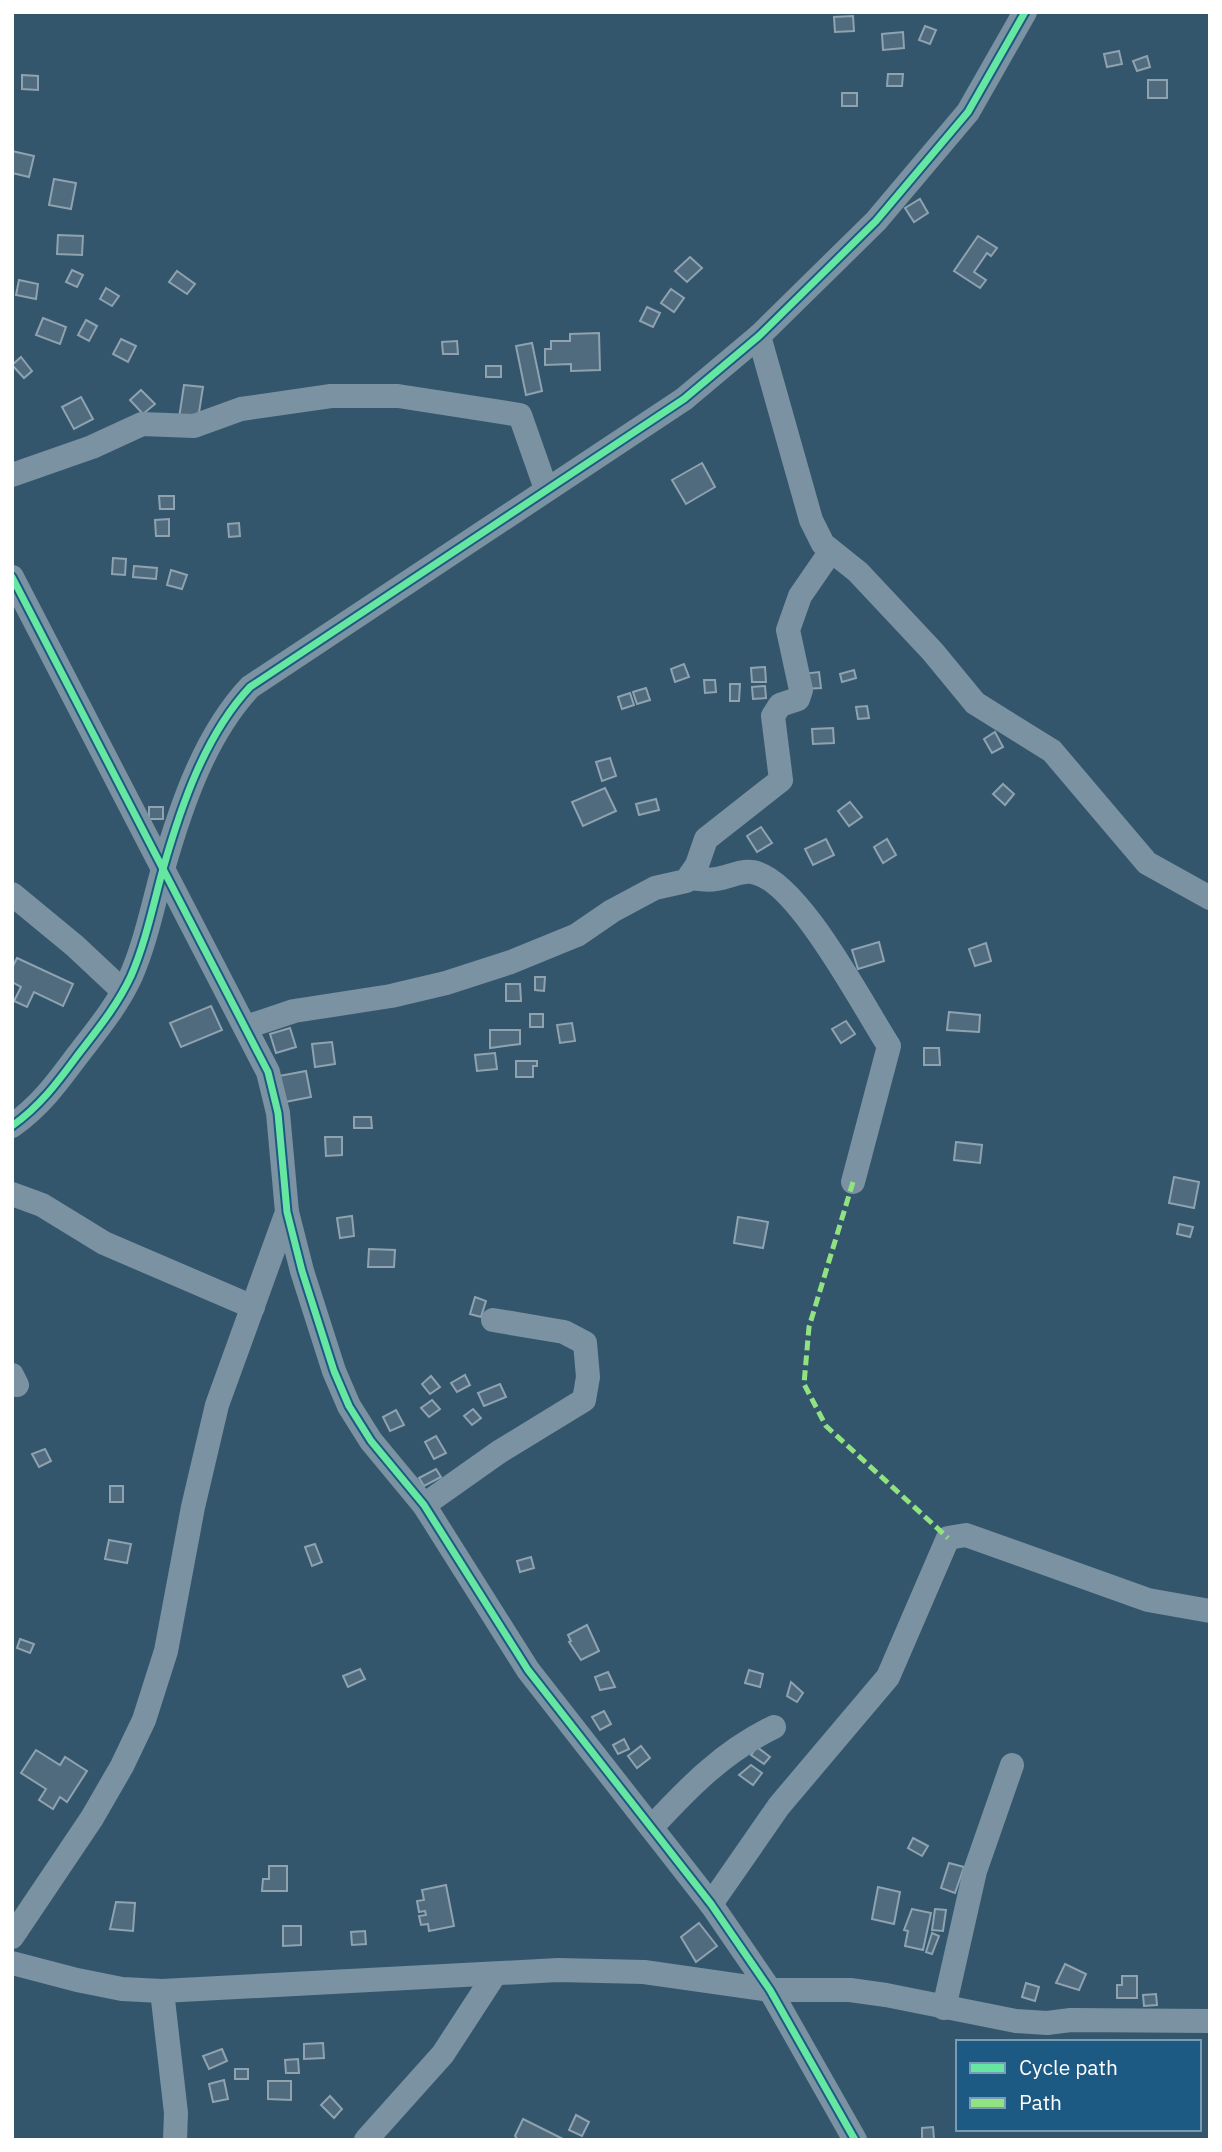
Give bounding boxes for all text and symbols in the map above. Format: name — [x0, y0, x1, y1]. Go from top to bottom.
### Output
legend — [956, 2040, 1201, 2131]
text: Cycle path — [1019, 2053, 1118, 2081]
text: Path — [1019, 2088, 1062, 2116]

